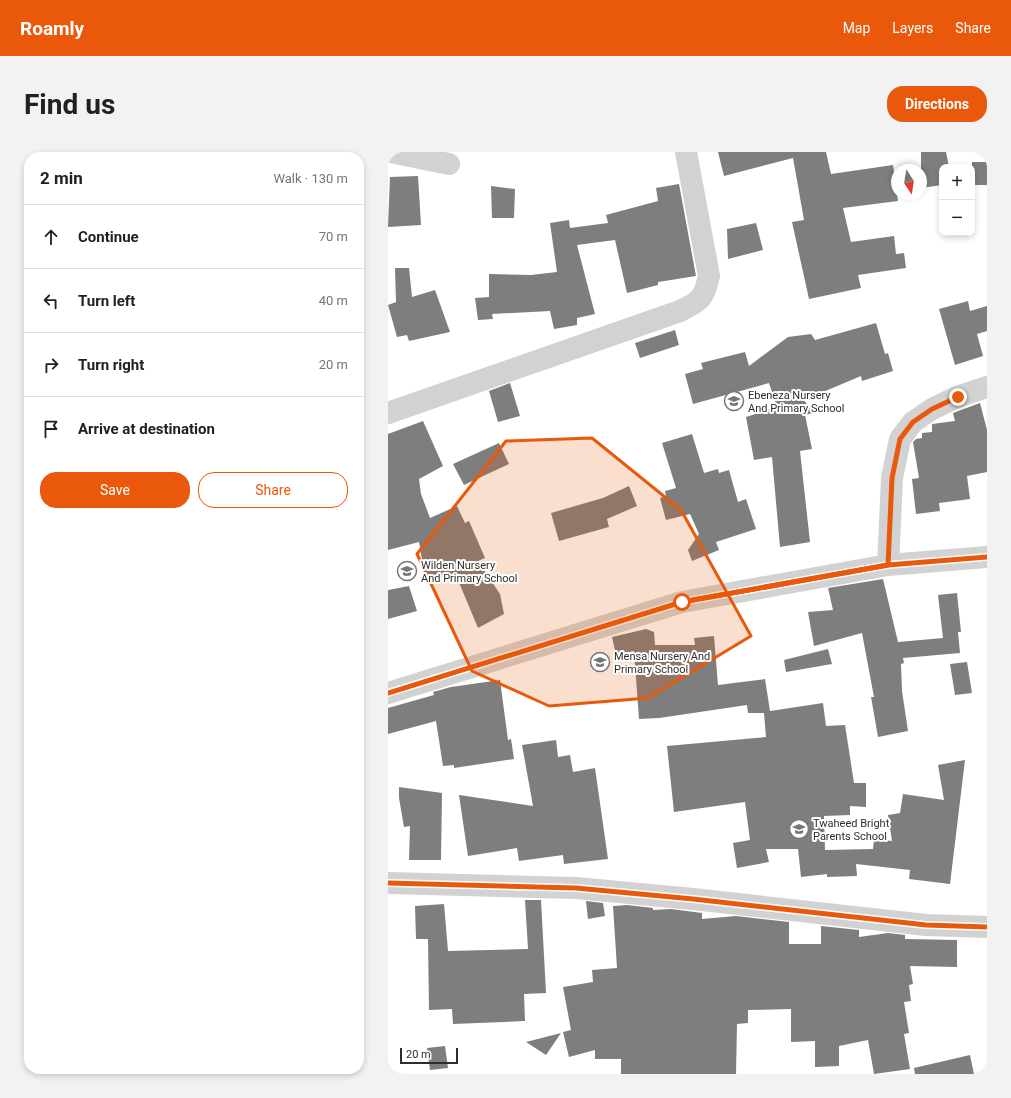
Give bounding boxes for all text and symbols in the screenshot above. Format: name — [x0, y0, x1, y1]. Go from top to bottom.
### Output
text: Roamly — [20, 17, 84, 40]
text: Map — [843, 20, 870, 36]
text: Layers — [892, 20, 933, 36]
text: Share — [955, 20, 991, 36]
button: Directions — [887, 86, 987, 122]
text: Find us — [24, 88, 115, 121]
north arrow — [891, 164, 927, 200]
map controls — [939, 164, 975, 236]
button: + — [939, 164, 975, 200]
text: 2 min — [40, 168, 83, 188]
text: Walk · 130 m — [273, 171, 348, 186]
button: − — [939, 200, 975, 236]
icon: ahead — [40, 226, 62, 248]
text: Continue — [78, 228, 139, 246]
text: 70 m — [319, 229, 348, 244]
icon: left — [40, 290, 62, 312]
text: Turn left — [78, 292, 135, 310]
text: 40 m — [319, 293, 348, 308]
icon: right — [40, 354, 62, 376]
text: Turn right — [78, 356, 144, 374]
text: 20 m — [319, 357, 348, 372]
route end — [949, 388, 967, 406]
place label: Ebeneza Nursery And Primary School — [748, 389, 844, 415]
school or university icon: Ebeneza Nursery And Primary School — [723, 390, 745, 412]
icon: arrive — [40, 418, 62, 440]
text: Arrive at destination — [78, 420, 215, 438]
button: Save — [40, 472, 190, 508]
button: Share — [198, 472, 348, 508]
place label: Wilden Nursery And Primary School — [421, 559, 517, 585]
school or university icon: Wilden Nursery And Primary School — [396, 560, 418, 582]
route start — [673, 593, 691, 611]
place label: Mensa Nursery And Primary School — [614, 650, 710, 676]
school or university icon: Mensa Nursery And Primary School — [589, 651, 611, 673]
place label: Twaheed Bright Parents School — [813, 817, 890, 843]
school or university icon: Twaheed Bright Parents School — [788, 818, 810, 840]
scale bar — [400, 1046, 458, 1065]
text: 20 m — [406, 1048, 431, 1061]

